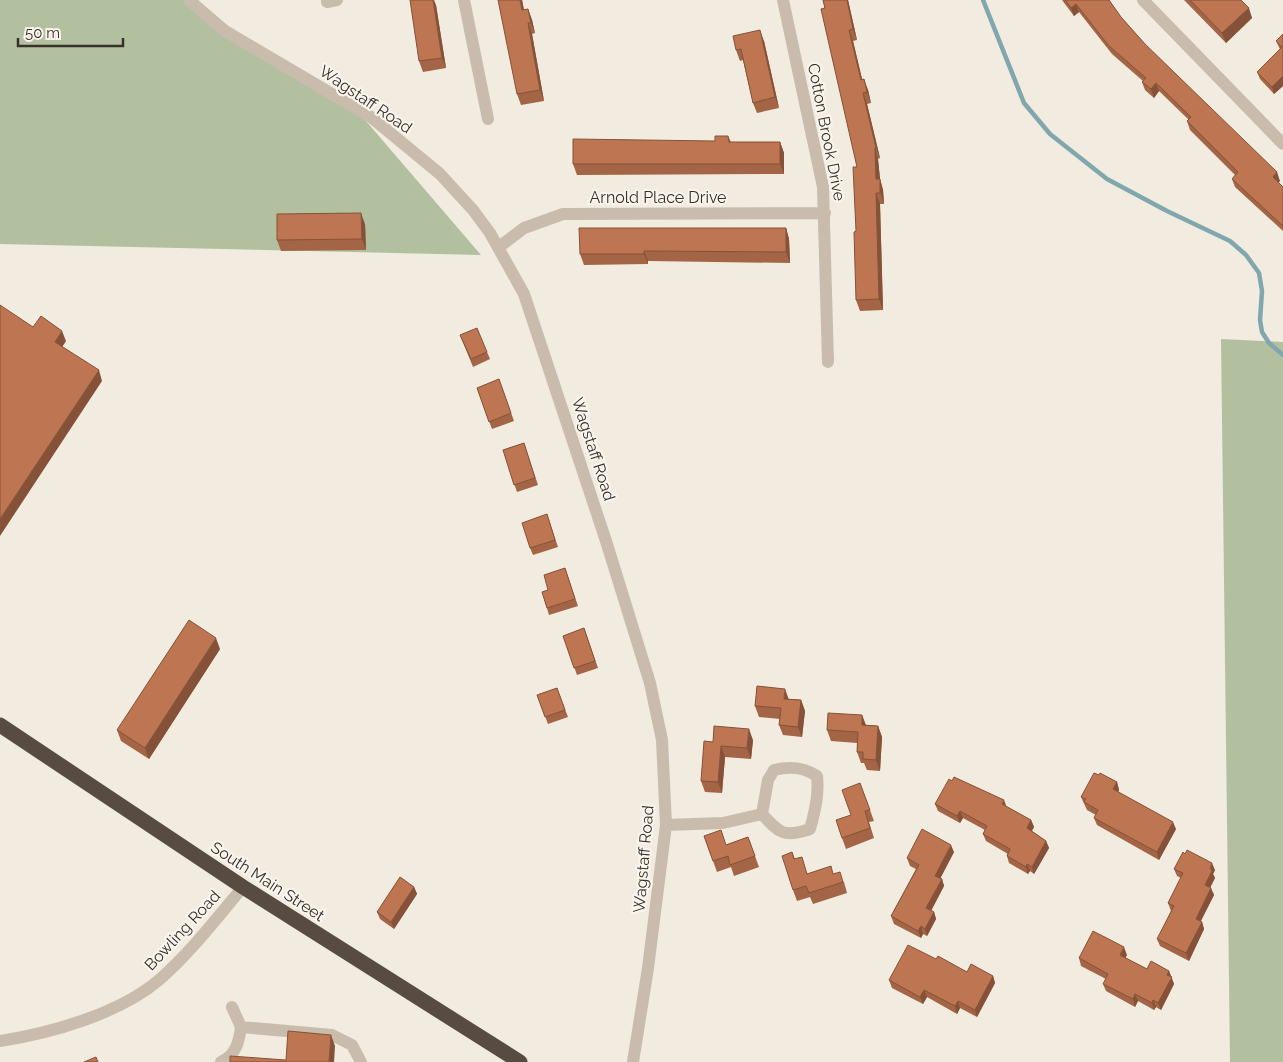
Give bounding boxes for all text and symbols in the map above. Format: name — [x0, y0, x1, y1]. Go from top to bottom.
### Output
scale bar — [18, 15, 122, 47]
text: 50 m — [25, 24, 60, 42]
street label: Wagstaff Road — [316, 61, 416, 137]
street label: Cotton Brook Drive — [804, 62, 849, 202]
street label: Arnold Place Drive — [589, 188, 727, 207]
street label: Wagstaff Road — [568, 395, 619, 503]
street label: Wagstaff Road — [629, 805, 658, 914]
street label: South Main Street — [207, 838, 329, 926]
street label: Bowling Road — [140, 886, 224, 974]

